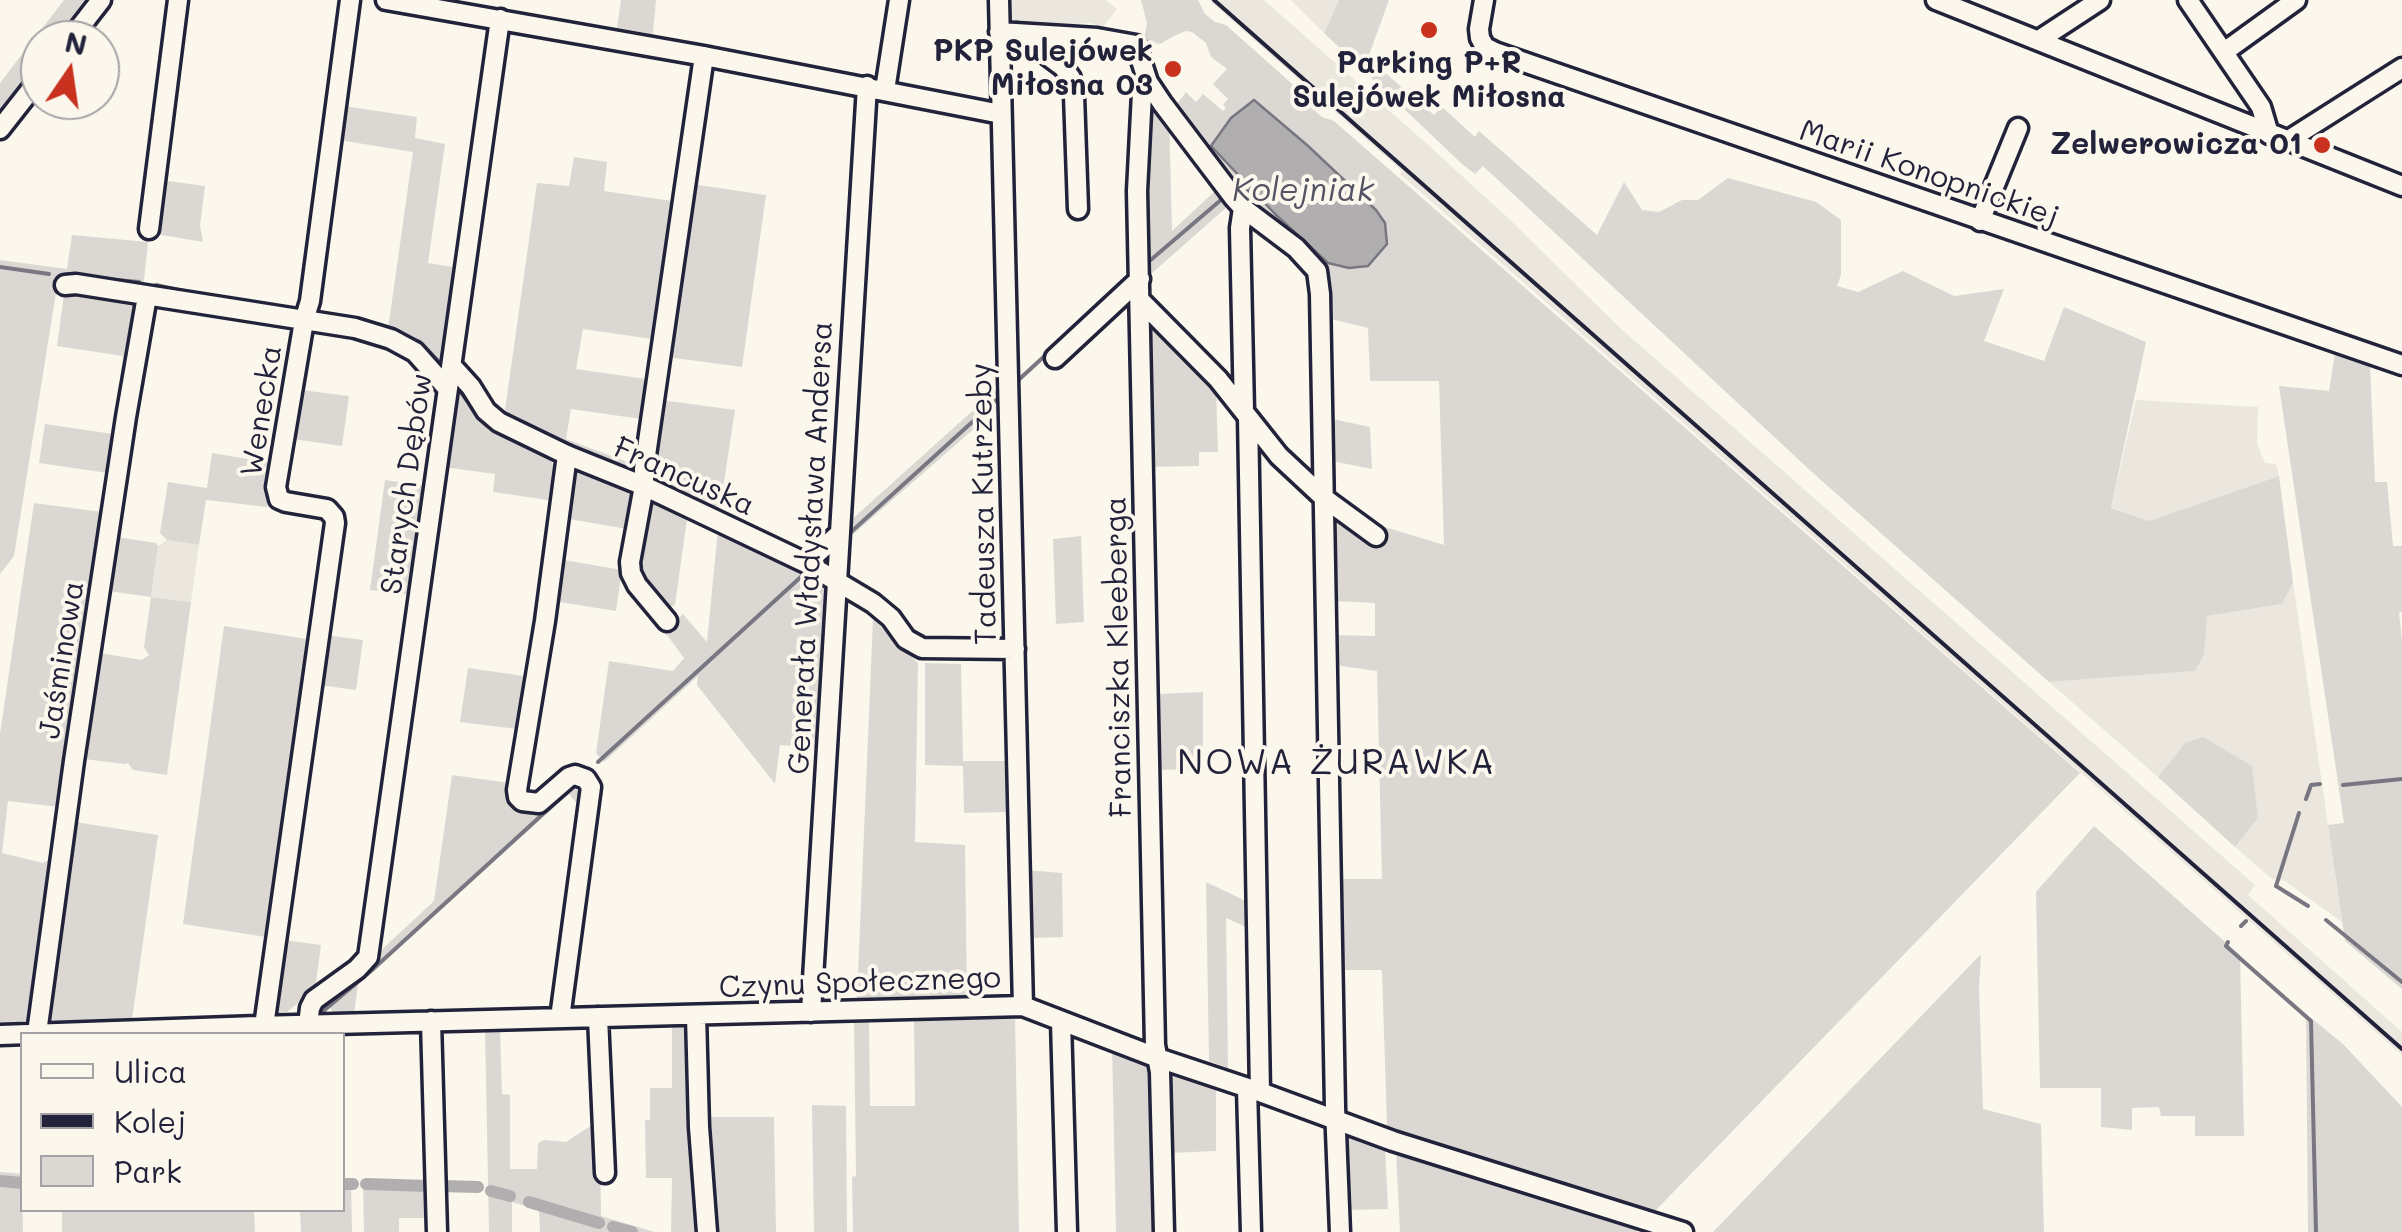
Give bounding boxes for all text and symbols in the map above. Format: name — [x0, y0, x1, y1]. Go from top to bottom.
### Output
marker: Parking P+R Sulejówek Miłosna — [1418, 19, 1440, 41]
north arrow — [20, 20, 120, 120]
text: N — [62, 23, 91, 63]
place label: PKP Sulejówek Miłosna 03 — [933, 34, 1153, 104]
place label: Parking P+R Sulejówek Miłosna — [1292, 46, 1566, 116]
marker: PKP Sulejówek Miłosna 03 — [1162, 58, 1184, 80]
street label: Marii Konopnickiej — [1795, 113, 2063, 235]
place label: Zelwerowicza 01 — [2050, 127, 2302, 163]
marker: Zelwerowicza 01 — [2311, 134, 2333, 156]
water label: Kolejniak — [1232, 172, 1374, 210]
street label: Generała Władysława Andersa — [781, 320, 841, 776]
street label: Wenecka — [234, 343, 290, 479]
street label: Tadeusza Kutrzeby — [964, 363, 1004, 645]
street label: Starych Dębów — [374, 371, 440, 597]
street label: Francuska — [608, 430, 760, 524]
street label: Franciszka Kleeberga — [1098, 496, 1140, 818]
street label: Jaśminowa — [32, 579, 92, 741]
district label: NOWA ŻURAWKA — [1177, 742, 1497, 784]
street label: Czynu Społecznego — [718, 960, 1002, 1006]
legend — [20, 1032, 345, 1212]
text: Ulica — [114, 1051, 187, 1091]
text: Kolej — [114, 1101, 186, 1141]
text: Park — [114, 1151, 182, 1191]

